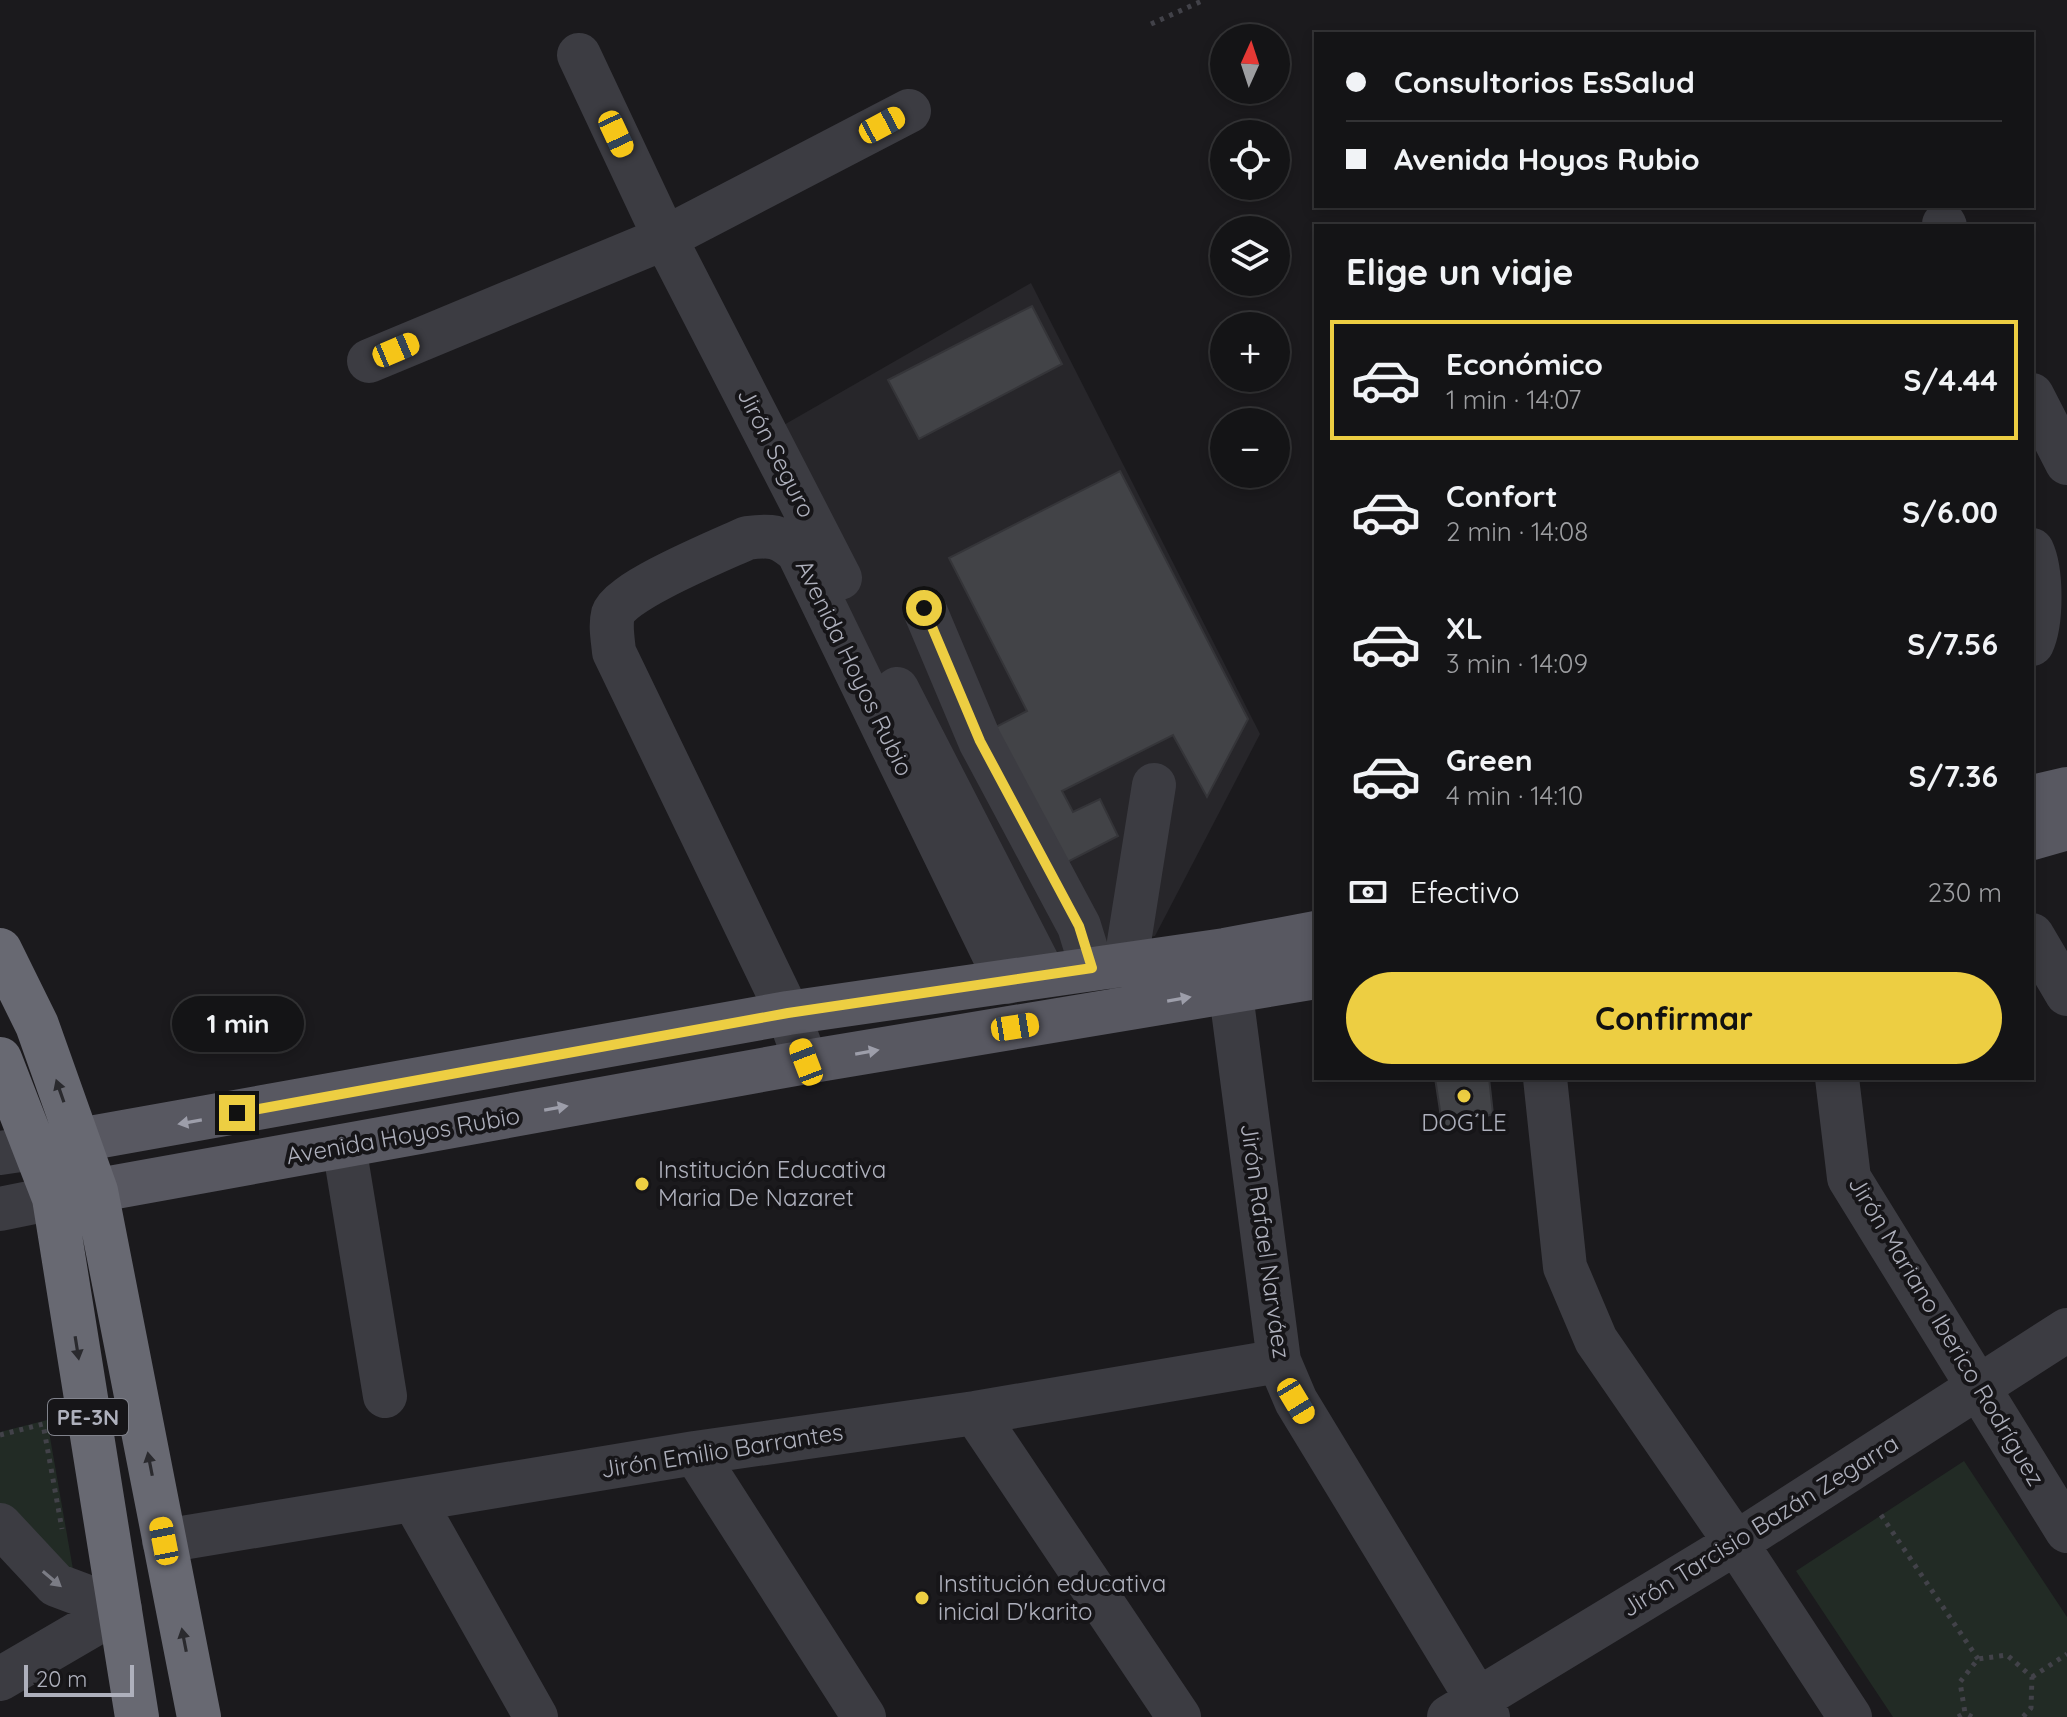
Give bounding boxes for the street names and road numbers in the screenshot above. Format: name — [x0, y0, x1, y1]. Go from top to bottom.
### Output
street label: Jirón Seguro — [731, 383, 822, 522]
street label: Avenida Hoyos Rubio — [789, 555, 920, 781]
street label: Avenida Hoyos Rubio — [284, 1100, 522, 1170]
street label: Jirón Rafael Narváez — [1235, 1121, 1297, 1360]
street label: Jirón Mariano Iberico Rodríguez — [1842, 1170, 2051, 1491]
road number: PE-3N — [48, 1399, 128, 1435]
street label: Jirón Emilio Barrantes — [599, 1416, 845, 1484]
street label: Jirón Tarcisio Bazán Zegarra — [1615, 1427, 1904, 1623]

